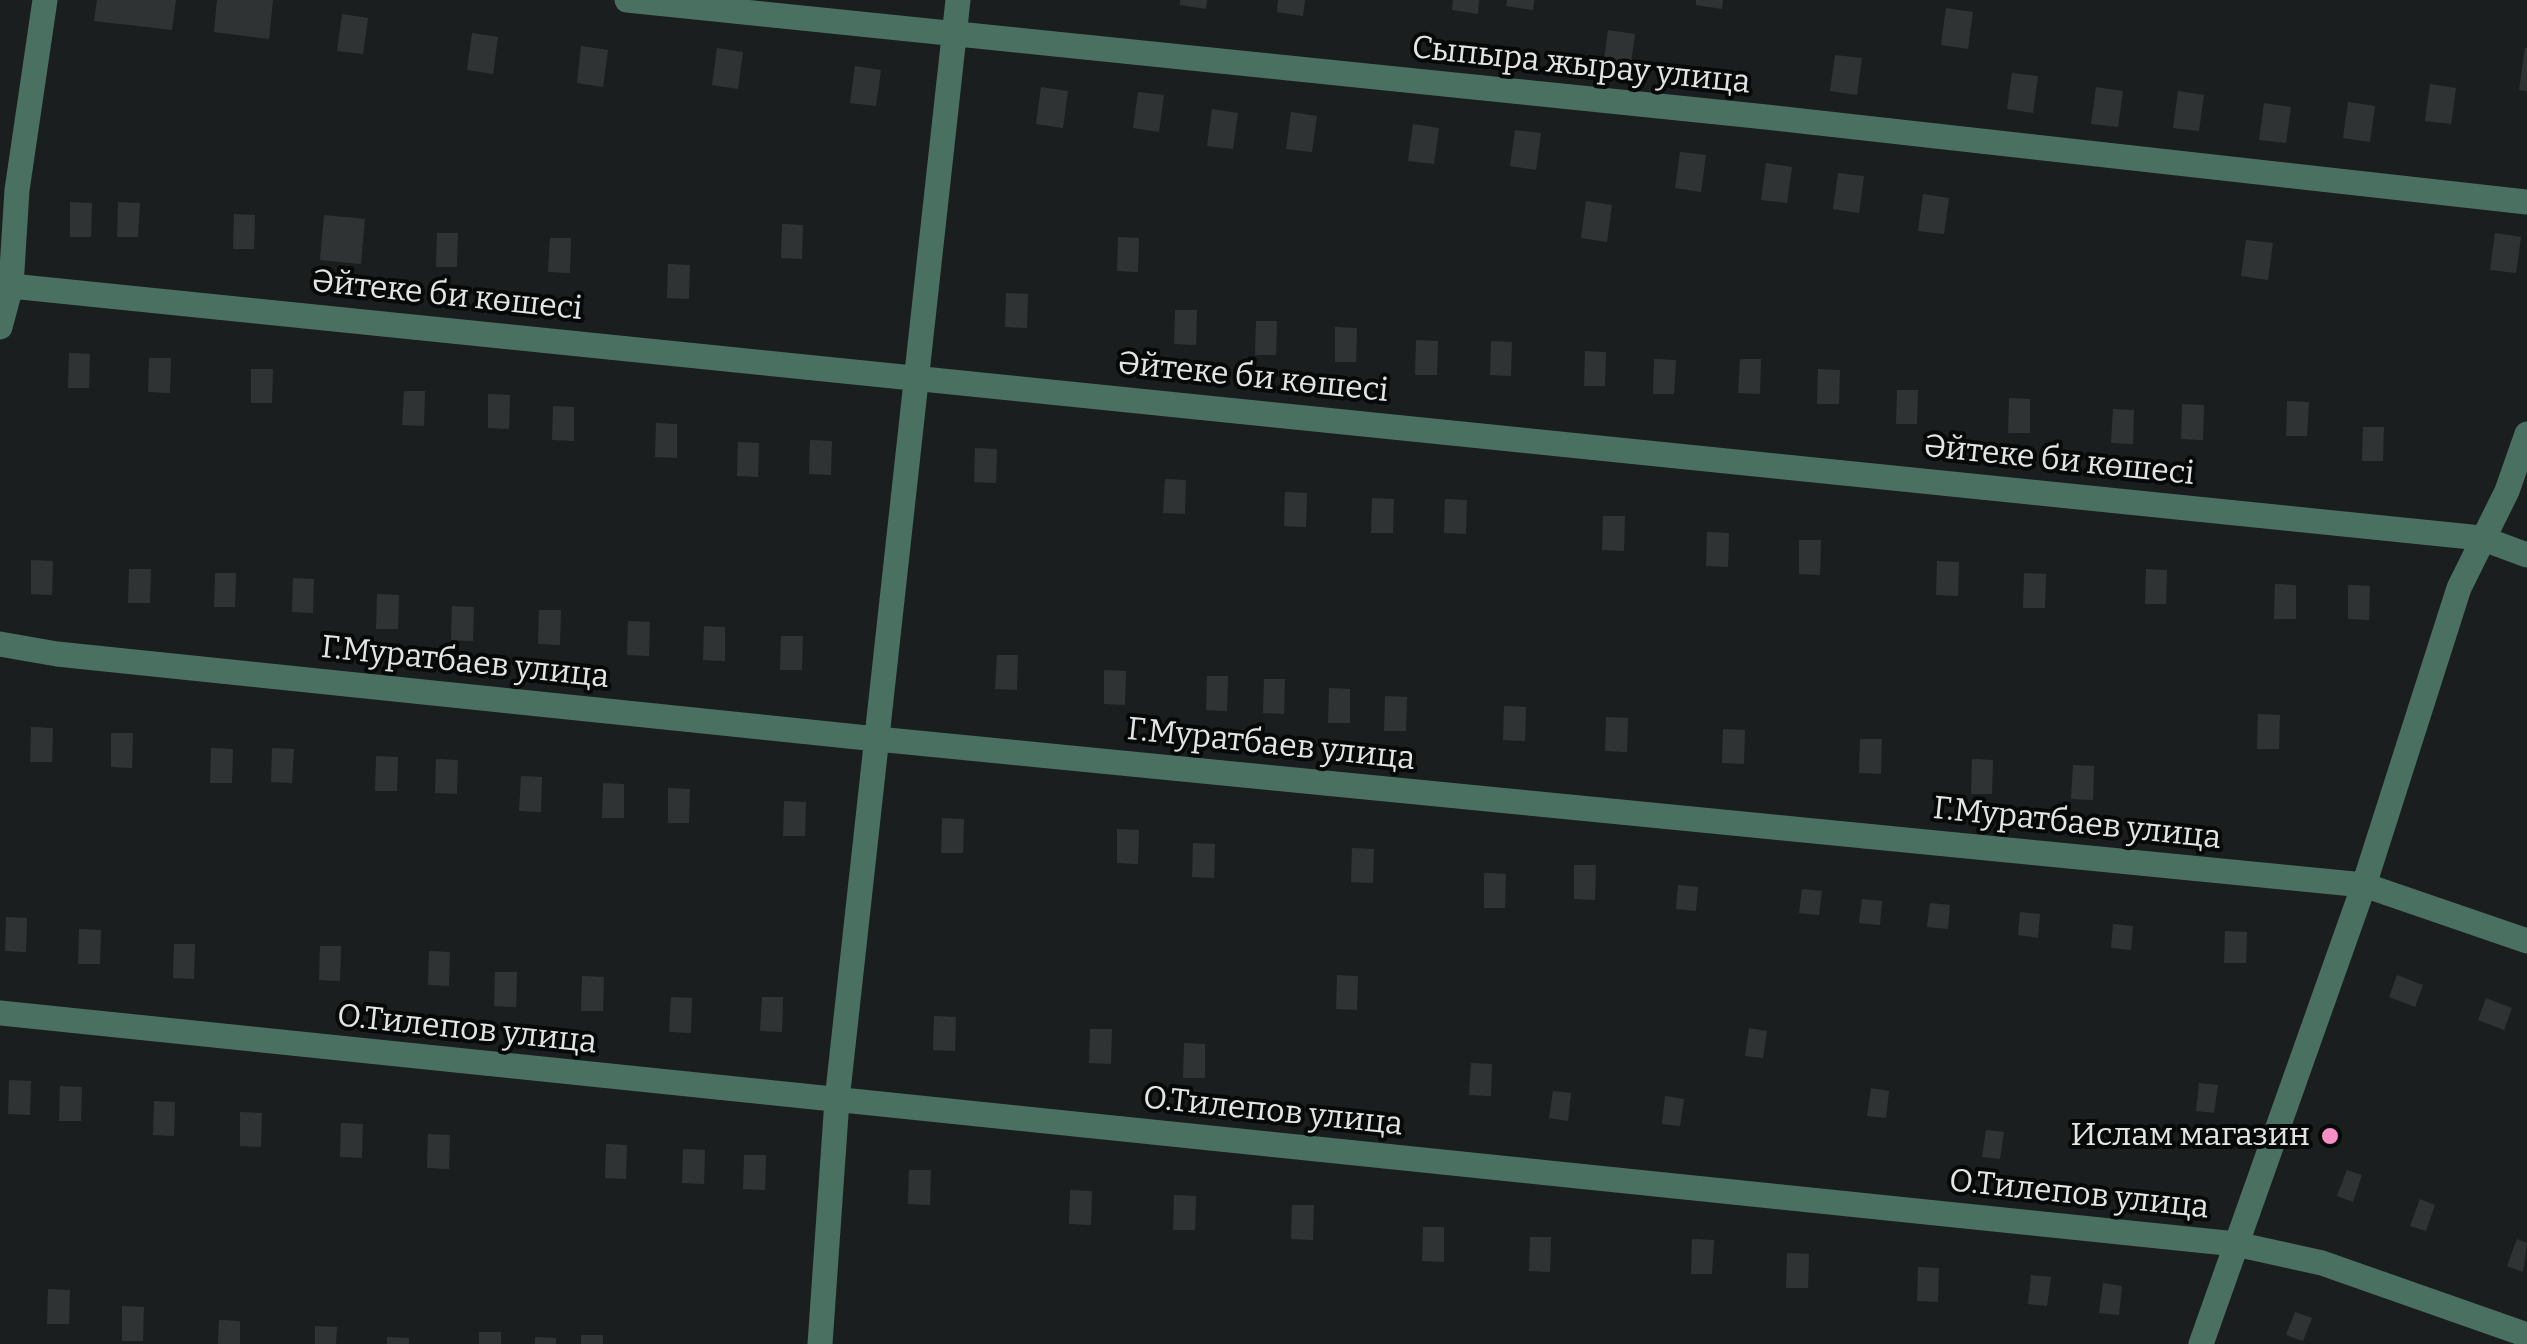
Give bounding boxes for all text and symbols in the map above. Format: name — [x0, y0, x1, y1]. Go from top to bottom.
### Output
street label: Сыпыра жырау улица — [1410, 29, 1752, 103]
street label: Әйтеке би көшесі — [310, 263, 584, 329]
street label: Әйтеке би көшесі — [1116, 345, 1390, 411]
street label: Әйтеке би көшесі — [1922, 428, 2196, 494]
street label: Г.Муратбаев улица — [319, 629, 611, 697]
street label: Г.Муратбаев улица — [1125, 711, 1417, 779]
street label: Г.Муратбаев улица — [1931, 790, 2223, 858]
street label: О.Тилепов улица — [335, 997, 599, 1063]
street label: О.Тилепов улица — [1141, 1079, 1405, 1145]
place label: Ислам магазин — [2070, 1117, 2310, 1155]
marker: Ислам магазин — [2319, 1125, 2341, 1147]
street label: О.Тилепов улица — [1947, 1162, 2211, 1228]

